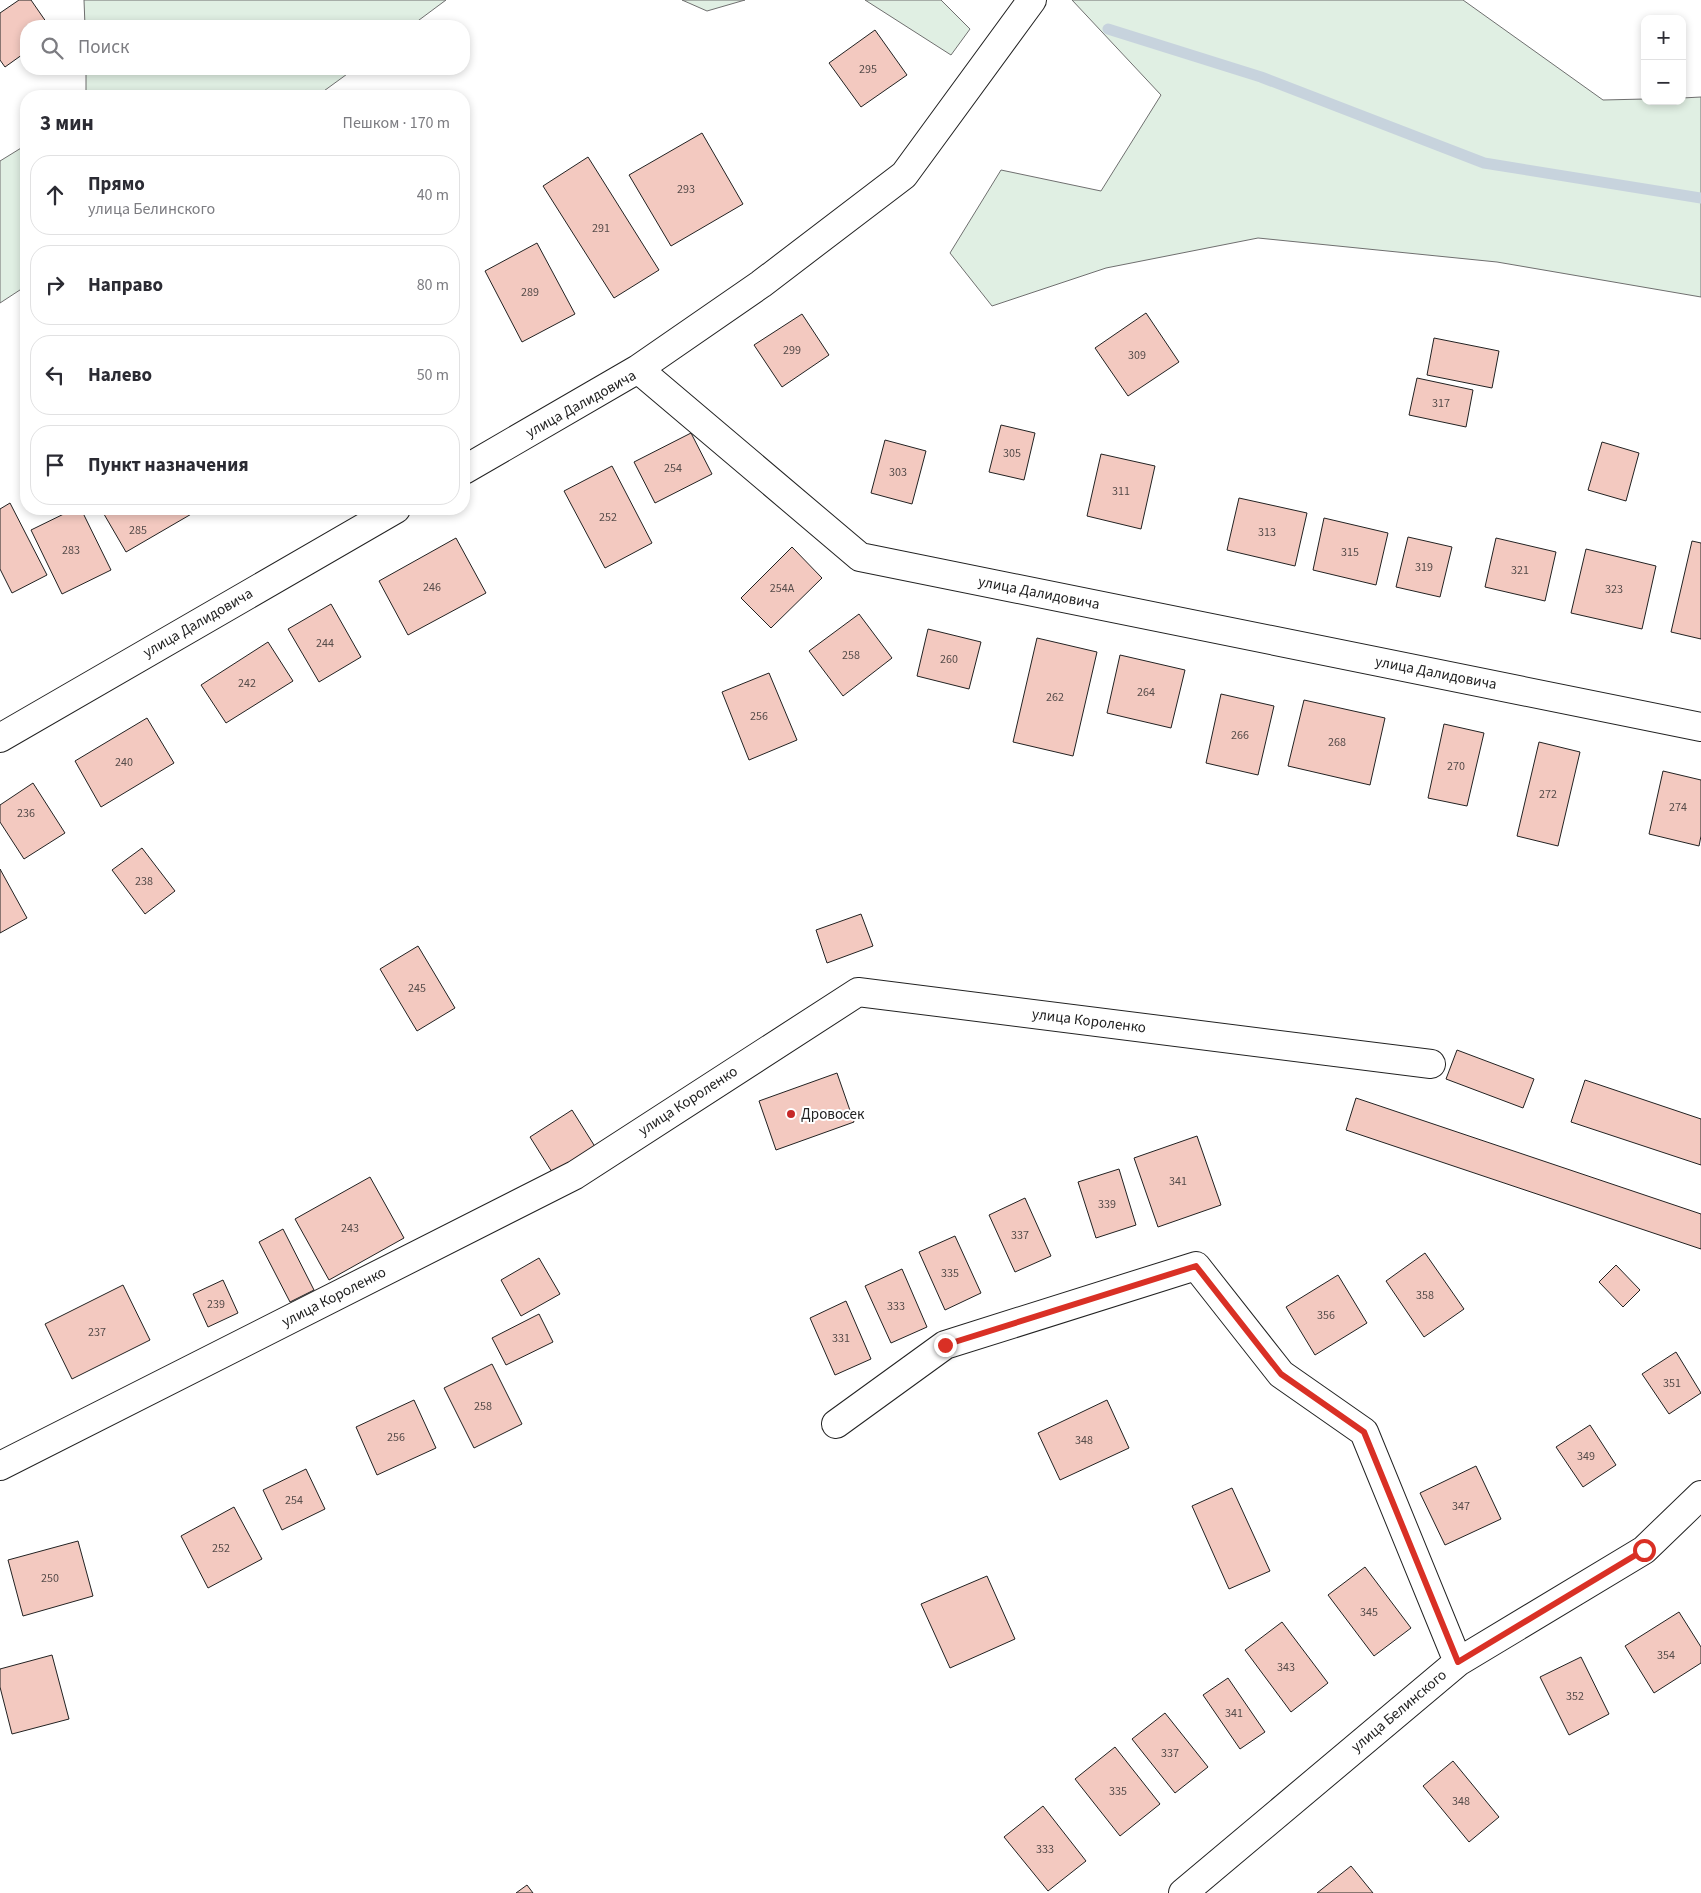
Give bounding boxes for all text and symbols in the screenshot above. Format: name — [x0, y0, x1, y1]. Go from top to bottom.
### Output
map controls — [1641, 15, 1686, 105]
button: + — [1641, 15, 1686, 60]
search box — [20, 20, 470, 75]
icon: search — [38, 34, 66, 62]
text: Поиск — [78, 34, 129, 61]
button: − — [1641, 60, 1686, 105]
house number: 295 — [859, 61, 877, 78]
text: 3 мин — [40, 108, 94, 138]
text: Пешком · 170 m — [343, 112, 450, 134]
text: Прямо — [88, 171, 145, 198]
icon: ahead — [41, 181, 69, 209]
house number: 293 — [677, 181, 695, 198]
text: 40 m — [417, 184, 449, 206]
text: улица Белинского — [88, 198, 215, 220]
house number: 291 — [592, 220, 610, 237]
icon: right — [41, 271, 69, 299]
text: Направо — [88, 272, 163, 299]
text: 80 m — [417, 274, 449, 296]
house number: 289 — [521, 284, 539, 301]
house number: 299 — [783, 342, 801, 359]
house number: 309 — [1128, 347, 1146, 364]
icon: left — [41, 361, 69, 389]
text: Налево — [88, 362, 152, 389]
text: 50 m — [417, 364, 449, 386]
street label: улица Далидовича — [522, 365, 640, 443]
house number: 317 — [1432, 395, 1450, 412]
house number: 305 — [1003, 445, 1021, 462]
icon: arrive — [41, 451, 69, 479]
text: Пункт назначения — [88, 452, 249, 479]
house number: 254 — [664, 460, 682, 477]
house number: 303 — [889, 464, 907, 481]
house number: 311 — [1112, 483, 1130, 500]
house number: 252 — [599, 509, 617, 526]
house number: 285 — [129, 522, 147, 539]
house number: 313 — [1258, 524, 1276, 541]
house number: 283 — [62, 542, 80, 559]
house number: 315 — [1341, 544, 1359, 561]
house number: 319 — [1415, 559, 1433, 576]
house number: 321 — [1511, 562, 1529, 579]
street label: улица Далидовича — [976, 571, 1102, 615]
house number: 246 — [423, 579, 441, 596]
house number: 254А — [770, 580, 795, 597]
house number: 323 — [1605, 581, 1623, 598]
street label: улица Далидовича — [139, 583, 257, 663]
house number: 244 — [316, 635, 334, 652]
house number: 258 — [842, 647, 860, 664]
house number: 260 — [940, 651, 958, 668]
street label: улица Далидовича — [1373, 651, 1499, 695]
house number: 242 — [238, 675, 256, 692]
house number: 264 — [1137, 684, 1155, 701]
house number: 262 — [1046, 689, 1064, 706]
house number: 256 — [750, 708, 768, 725]
house number: 266 — [1231, 727, 1249, 744]
house number: 268 — [1328, 734, 1346, 751]
house number: 240 — [115, 754, 133, 771]
house number: 270 — [1447, 758, 1465, 775]
house number: 272 — [1539, 786, 1557, 803]
house number: 274 — [1669, 799, 1687, 816]
house number: 236 — [17, 805, 35, 822]
house number: 238 — [135, 873, 153, 890]
house number: 245 — [408, 980, 426, 997]
street label: улица Короленко — [1031, 1004, 1147, 1038]
street label: улица Короленко — [634, 1061, 742, 1141]
place label: Дровосек — [801, 1104, 865, 1125]
marker: Дровосек — [785, 1108, 797, 1120]
house number: 341 — [1169, 1173, 1187, 1190]
house number: 339 — [1098, 1196, 1116, 1213]
house number: 243 — [341, 1220, 359, 1237]
house number: 337 — [1011, 1227, 1029, 1244]
street label: улица Короленко — [278, 1262, 390, 1332]
house number: 335 — [941, 1265, 959, 1282]
house number: 358 — [1416, 1287, 1434, 1304]
house number: 239 — [207, 1296, 225, 1313]
house number: 333 — [887, 1298, 905, 1315]
house number: 356 — [1317, 1307, 1335, 1324]
house number: 237 — [88, 1324, 106, 1341]
house number: 331 — [832, 1330, 850, 1347]
route end — [934, 1334, 957, 1357]
house number: 351 — [1663, 1375, 1681, 1392]
house number: 258 — [474, 1398, 492, 1415]
house number: 256 — [387, 1429, 405, 1446]
house number: 348 — [1075, 1432, 1093, 1449]
house number: 349 — [1577, 1448, 1595, 1465]
house number: 254 — [285, 1492, 303, 1509]
house number: 347 — [1452, 1498, 1470, 1515]
route start — [1633, 1539, 1656, 1562]
house number: 252 — [212, 1540, 230, 1557]
house number: 250 — [41, 1570, 59, 1587]
house number: 345 — [1360, 1604, 1378, 1621]
house number: 354 — [1657, 1647, 1675, 1664]
house number: 343 — [1277, 1659, 1295, 1676]
street label: улица Белинского — [1347, 1665, 1451, 1757]
house number: 352 — [1566, 1688, 1584, 1705]
house number: 341 — [1225, 1705, 1243, 1722]
house number: 337 — [1161, 1745, 1179, 1762]
house number: 335 — [1109, 1783, 1127, 1800]
house number: 348 — [1452, 1793, 1470, 1810]
house number: 333 — [1036, 1841, 1054, 1858]

